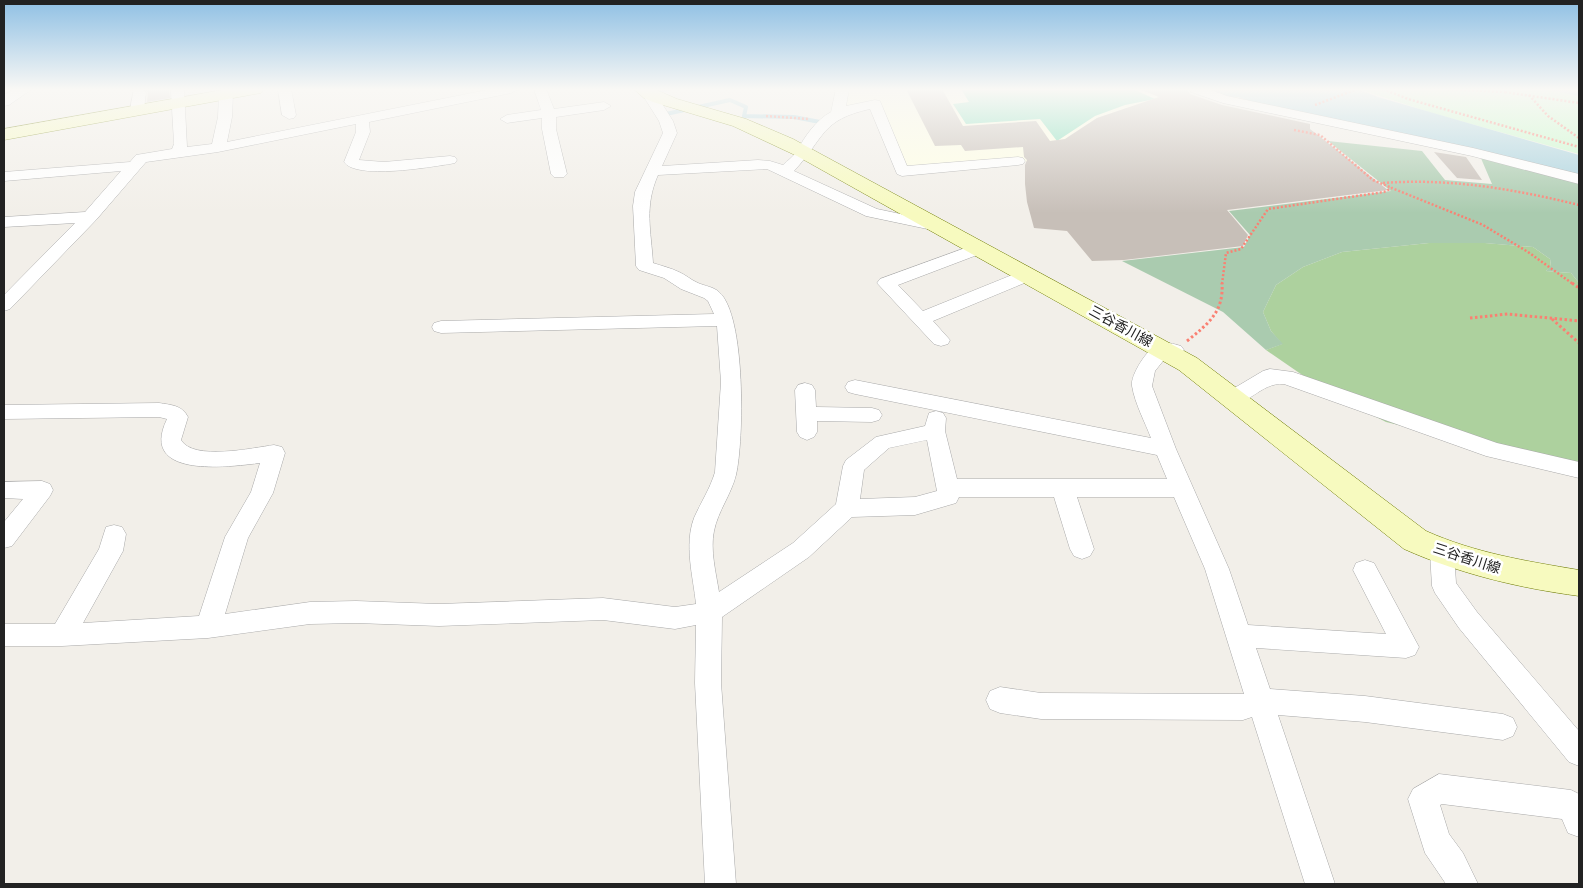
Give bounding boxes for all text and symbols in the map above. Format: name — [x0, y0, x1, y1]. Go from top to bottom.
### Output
street label: 三谷香川線 — [1086, 301, 1156, 351]
street label: 三谷香川線 — [1431, 539, 1503, 577]

